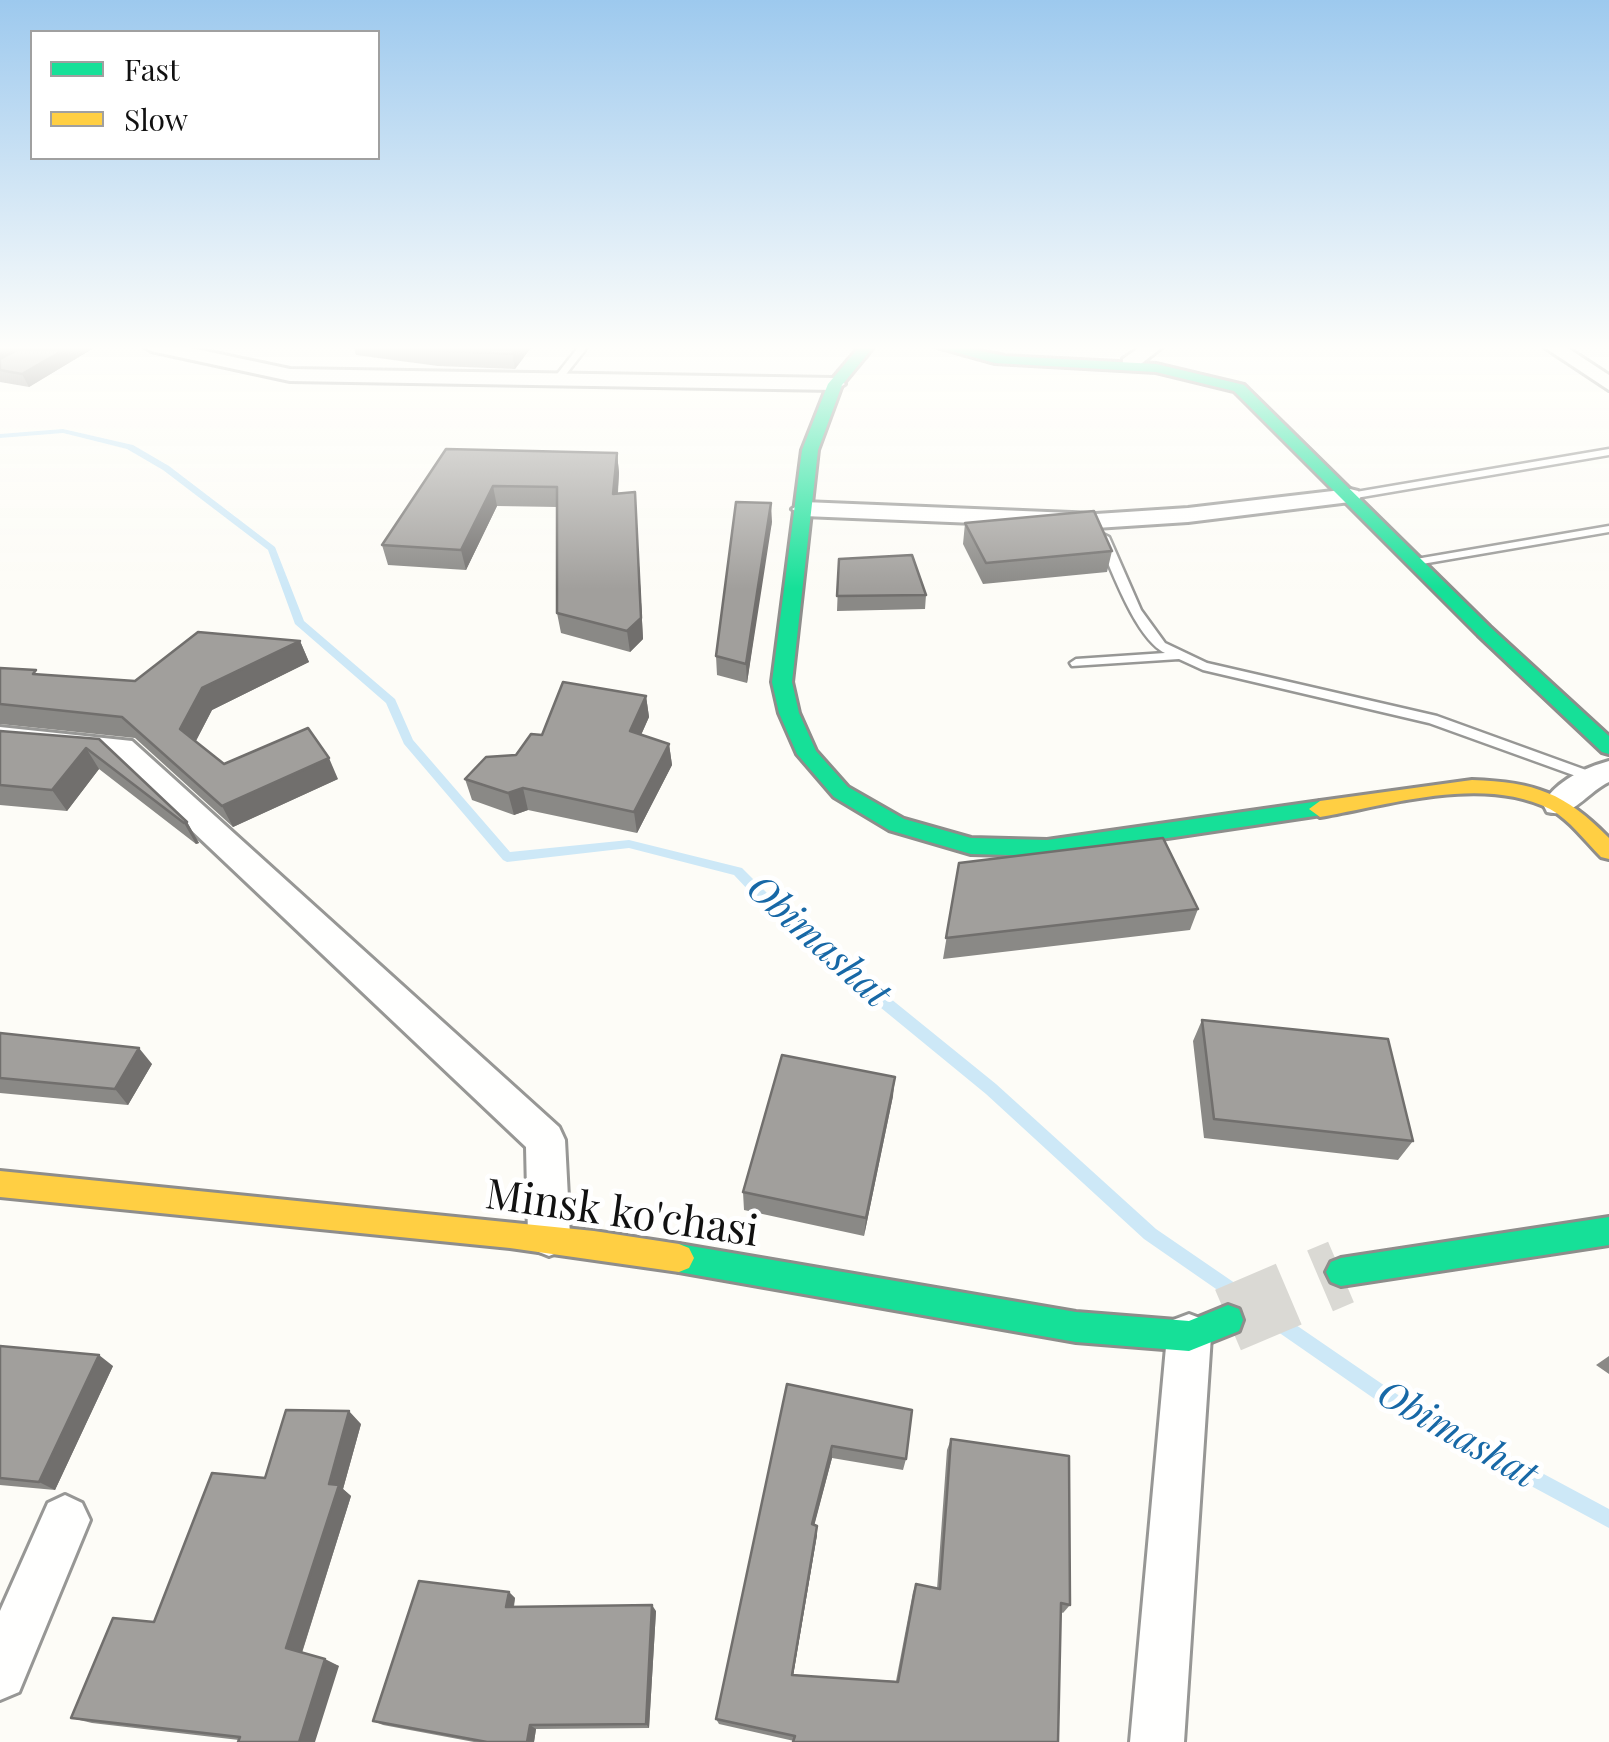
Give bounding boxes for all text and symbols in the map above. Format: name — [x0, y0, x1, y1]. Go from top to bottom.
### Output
legend — [30, 30, 380, 160]
text: Fast — [124, 49, 180, 89]
text: Slow — [124, 99, 188, 139]
water label: Obimashat — [737, 866, 899, 1018]
street label: Minsk ko'chasi — [482, 1170, 762, 1258]
water label: Obimashat — [1369, 1371, 1545, 1499]

